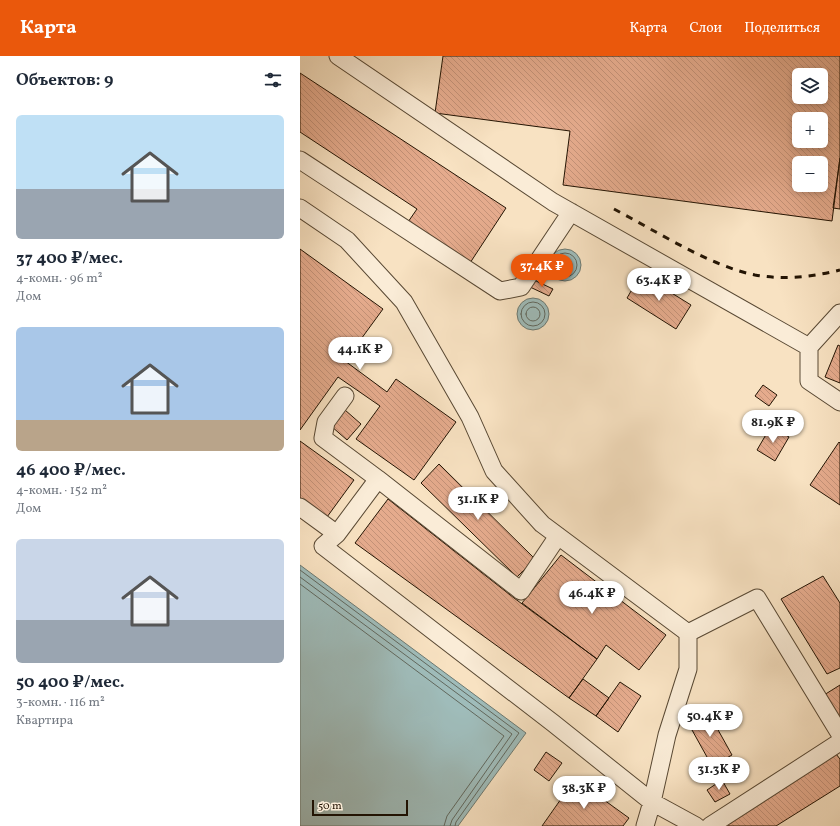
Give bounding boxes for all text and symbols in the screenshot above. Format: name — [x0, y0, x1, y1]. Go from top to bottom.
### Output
text: Карта — [20, 15, 77, 41]
text: Карта — [629, 19, 667, 38]
text: Слои — [689, 19, 722, 38]
text: Поделиться — [744, 19, 820, 38]
map controls — [792, 68, 828, 192]
button: layers — [792, 68, 828, 104]
text: Объектов: 9 — [16, 69, 113, 92]
icon: filters — [262, 69, 284, 91]
button: + — [792, 112, 828, 148]
icon: home — [114, 141, 186, 213]
button: − — [792, 156, 828, 192]
text: 37 400 ₽/мес. — [16, 247, 123, 270]
pin: 37.4K ₽ — [505, 254, 579, 288]
text: 37.4K ₽ — [520, 258, 564, 276]
pin: 63.4K ₽ — [622, 268, 696, 302]
text: 4-комн. · 96 m² — [16, 270, 103, 288]
text: 63.4K ₽ — [636, 272, 682, 290]
text: Дом — [16, 288, 41, 306]
pin: 44.1K ₽ — [323, 337, 397, 371]
text: 44.1K ₽ — [337, 341, 383, 359]
icon: home — [114, 353, 186, 425]
pin: 81.9K ₽ — [736, 410, 810, 444]
text: 81.9K ₽ — [751, 414, 795, 432]
text: 46 400 ₽/мес. — [16, 459, 126, 482]
text: 4-комн. · 152 m² — [16, 482, 107, 500]
pin: 31.1K ₽ — [441, 487, 515, 521]
text: 31.1K ₽ — [457, 491, 499, 509]
text: Дом — [16, 500, 41, 518]
icon: home — [114, 565, 186, 637]
pin: 46.4K ₽ — [555, 581, 629, 615]
text: 46.4K ₽ — [568, 585, 616, 603]
text: 50 400 ₽/мес. — [16, 671, 125, 694]
text: 3-комн. · 116 m² — [16, 694, 105, 712]
pin: 50.4K ₽ — [673, 704, 747, 738]
text: 50.4K ₽ — [687, 708, 733, 726]
text: Квартира — [16, 712, 73, 730]
pin: 31.3K ₽ — [682, 757, 756, 791]
text: 31.3K ₽ — [698, 761, 740, 779]
pin: 38.3K ₽ — [547, 776, 621, 810]
text: 38.3K ₽ — [562, 780, 606, 798]
scale bar — [312, 798, 408, 817]
text: 50 m — [318, 799, 342, 814]

